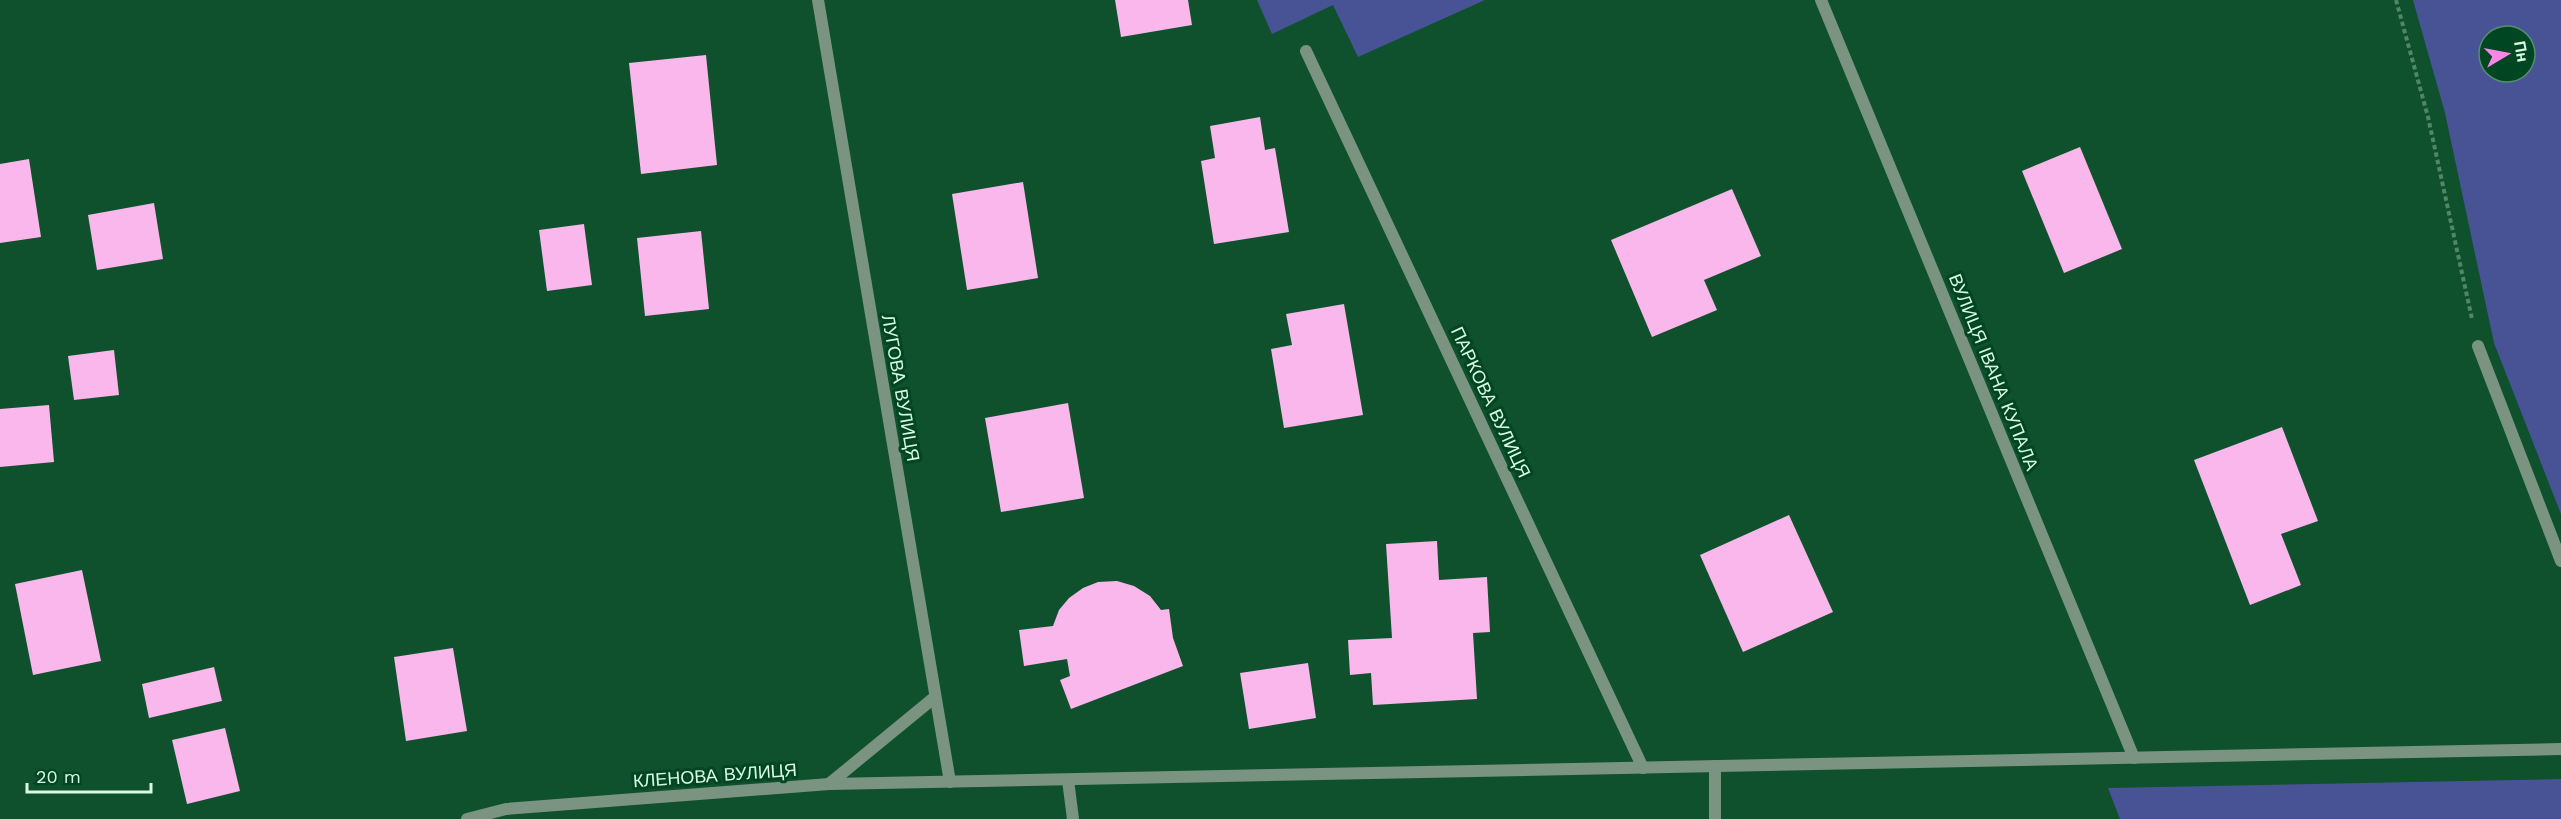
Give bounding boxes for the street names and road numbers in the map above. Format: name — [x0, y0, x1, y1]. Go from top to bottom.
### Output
street label: ВУЛИЦЯ ІВАНА КУПАЛА — [1945, 271, 2043, 473]
street label: ЛУГОВА ВУЛИЦЯ — [878, 313, 924, 463]
street label: ПАРКОВА ВУЛИЦЯ — [1447, 323, 1535, 481]
street label: КЛЕНОВА ВУЛИЦЯ — [632, 759, 798, 791]

